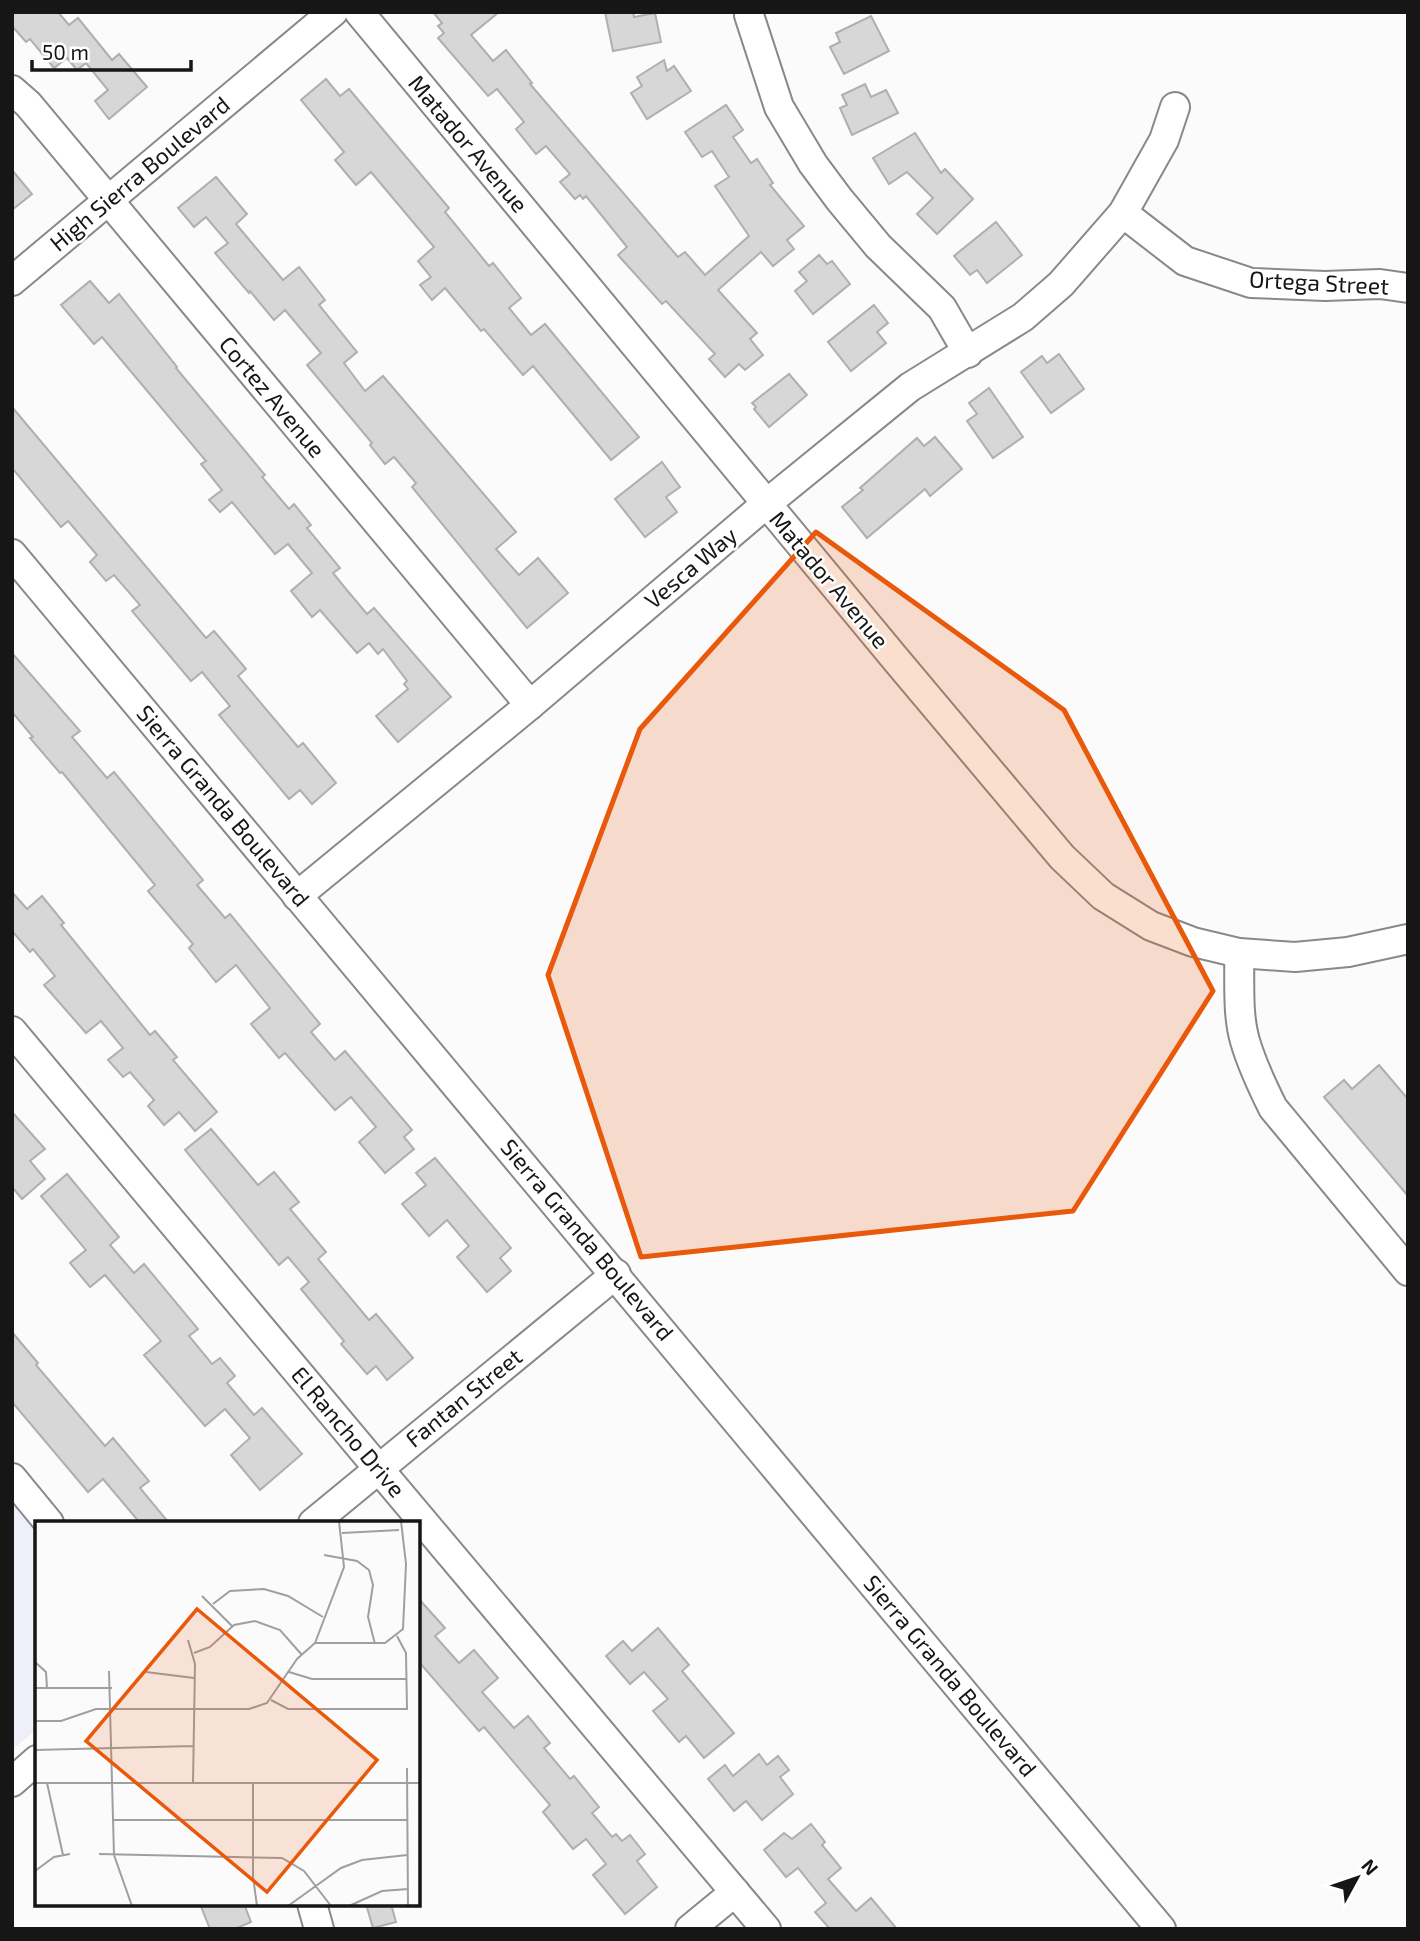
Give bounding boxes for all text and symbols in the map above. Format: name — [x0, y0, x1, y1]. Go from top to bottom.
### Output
scale bar — [32, 28, 191, 72]
text: 50 m — [42, 39, 89, 64]
street label: Matador Avenue — [403, 69, 534, 218]
street label: High Sierra Boulevard — [44, 90, 235, 257]
street label: Ortega Street — [1248, 264, 1390, 300]
street label: Cortez Avenue — [214, 330, 332, 463]
street label: Matador Avenue — [764, 505, 895, 654]
street label: Vesca Way — [638, 520, 742, 614]
street label: Sierra Granda Boulevard — [131, 699, 316, 912]
street label: Sierra Granda Boulevard — [495, 1133, 680, 1346]
street label: Fantan Street — [400, 1342, 527, 1453]
street label: El Rancho Drive — [286, 1360, 412, 1502]
inset map — [35, 1521, 420, 1906]
street label: Sierra Granda Boulevard — [858, 1569, 1043, 1782]
north arrow — [1322, 1843, 1392, 1913]
text: N — [1357, 1854, 1384, 1879]

